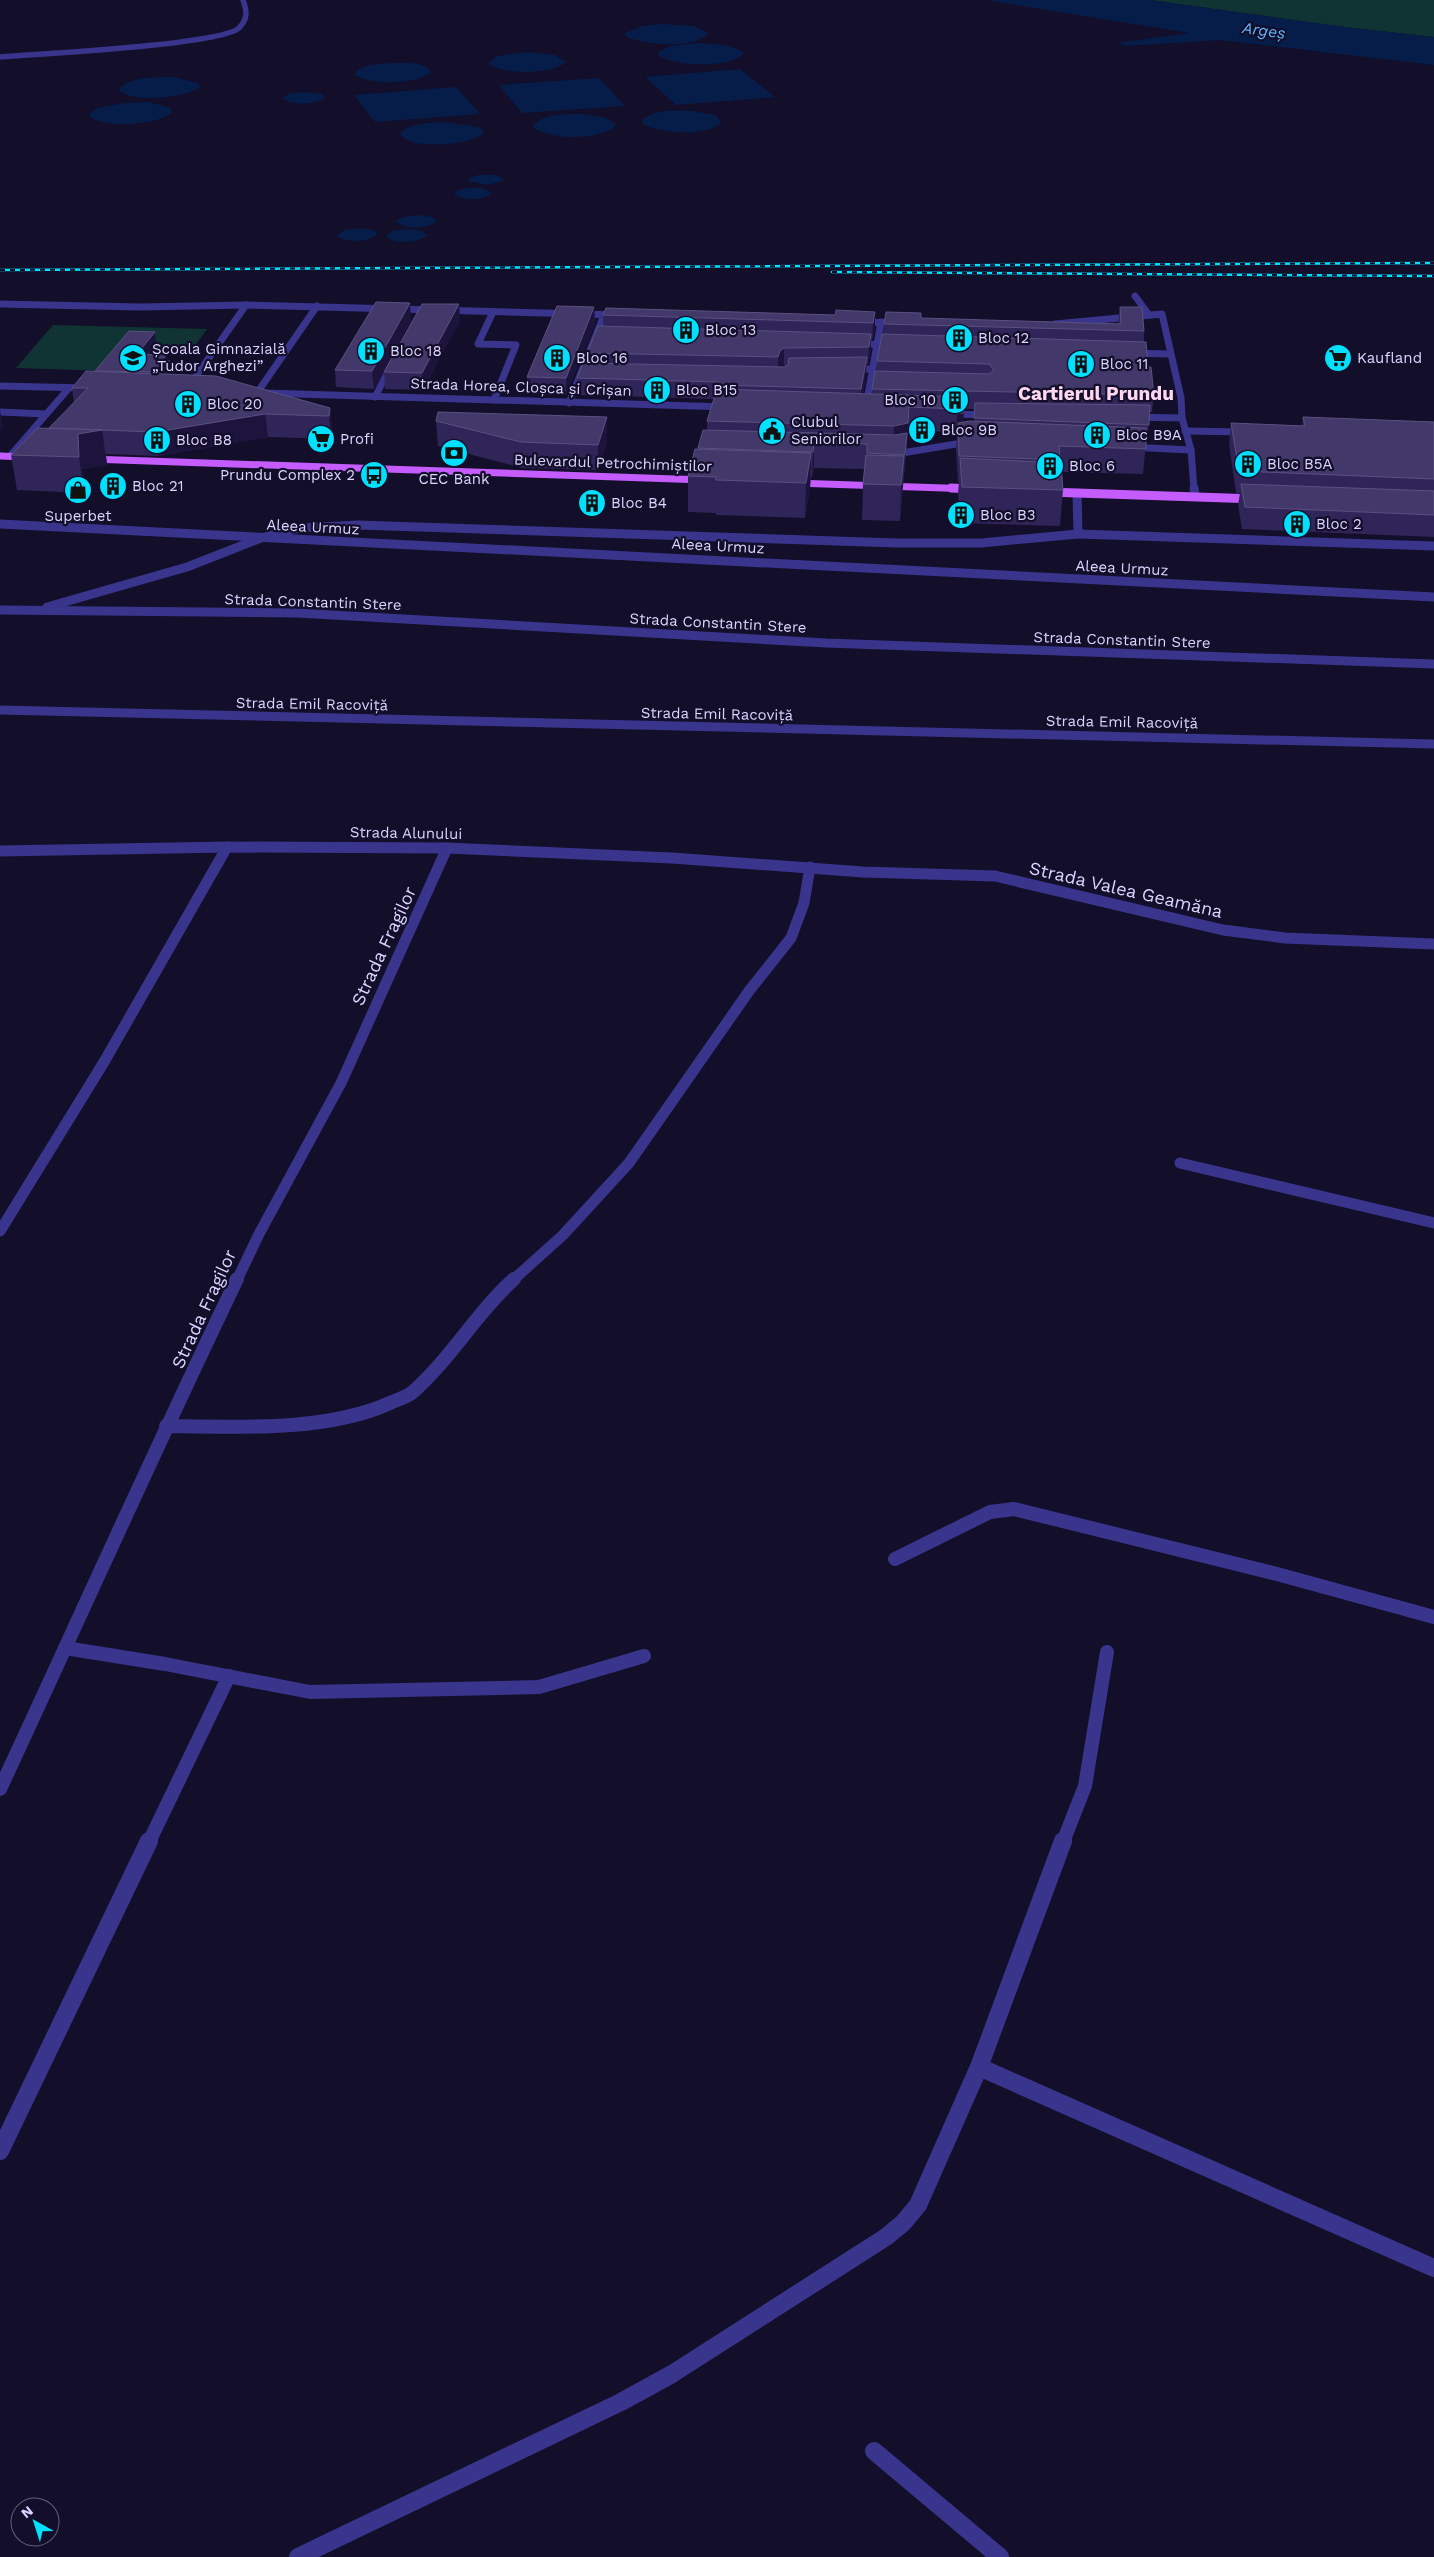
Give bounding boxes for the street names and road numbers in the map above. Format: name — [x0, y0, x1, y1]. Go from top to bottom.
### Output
street label: Strada Horea, Cloșca și Crișan — [410, 374, 632, 400]
street label: Bulevardul Petrochimiștilor — [514, 451, 712, 475]
street label: Aleea Urmuz — [266, 516, 360, 538]
street label: Aleea Urmuz — [671, 535, 765, 557]
street label: Aleea Urmuz — [1075, 557, 1169, 579]
street label: Strada Constantin Stere — [224, 590, 402, 614]
street label: Strada Constantin Stere — [629, 609, 807, 637]
street label: Strada Constantin Stere — [1033, 628, 1211, 652]
street label: Strada Emil Racoviță — [236, 694, 389, 714]
street label: Strada Emil Racoviță — [641, 704, 794, 724]
street label: Strada Emil Racoviță — [1046, 712, 1199, 732]
street label: Strada Alunului — [350, 823, 462, 843]
street label: Strada Valea Geamăna — [1027, 857, 1225, 922]
street label: Strada Fragilor — [347, 883, 420, 1009]
street label: Strada Fragilor — [167, 1246, 240, 1372]

